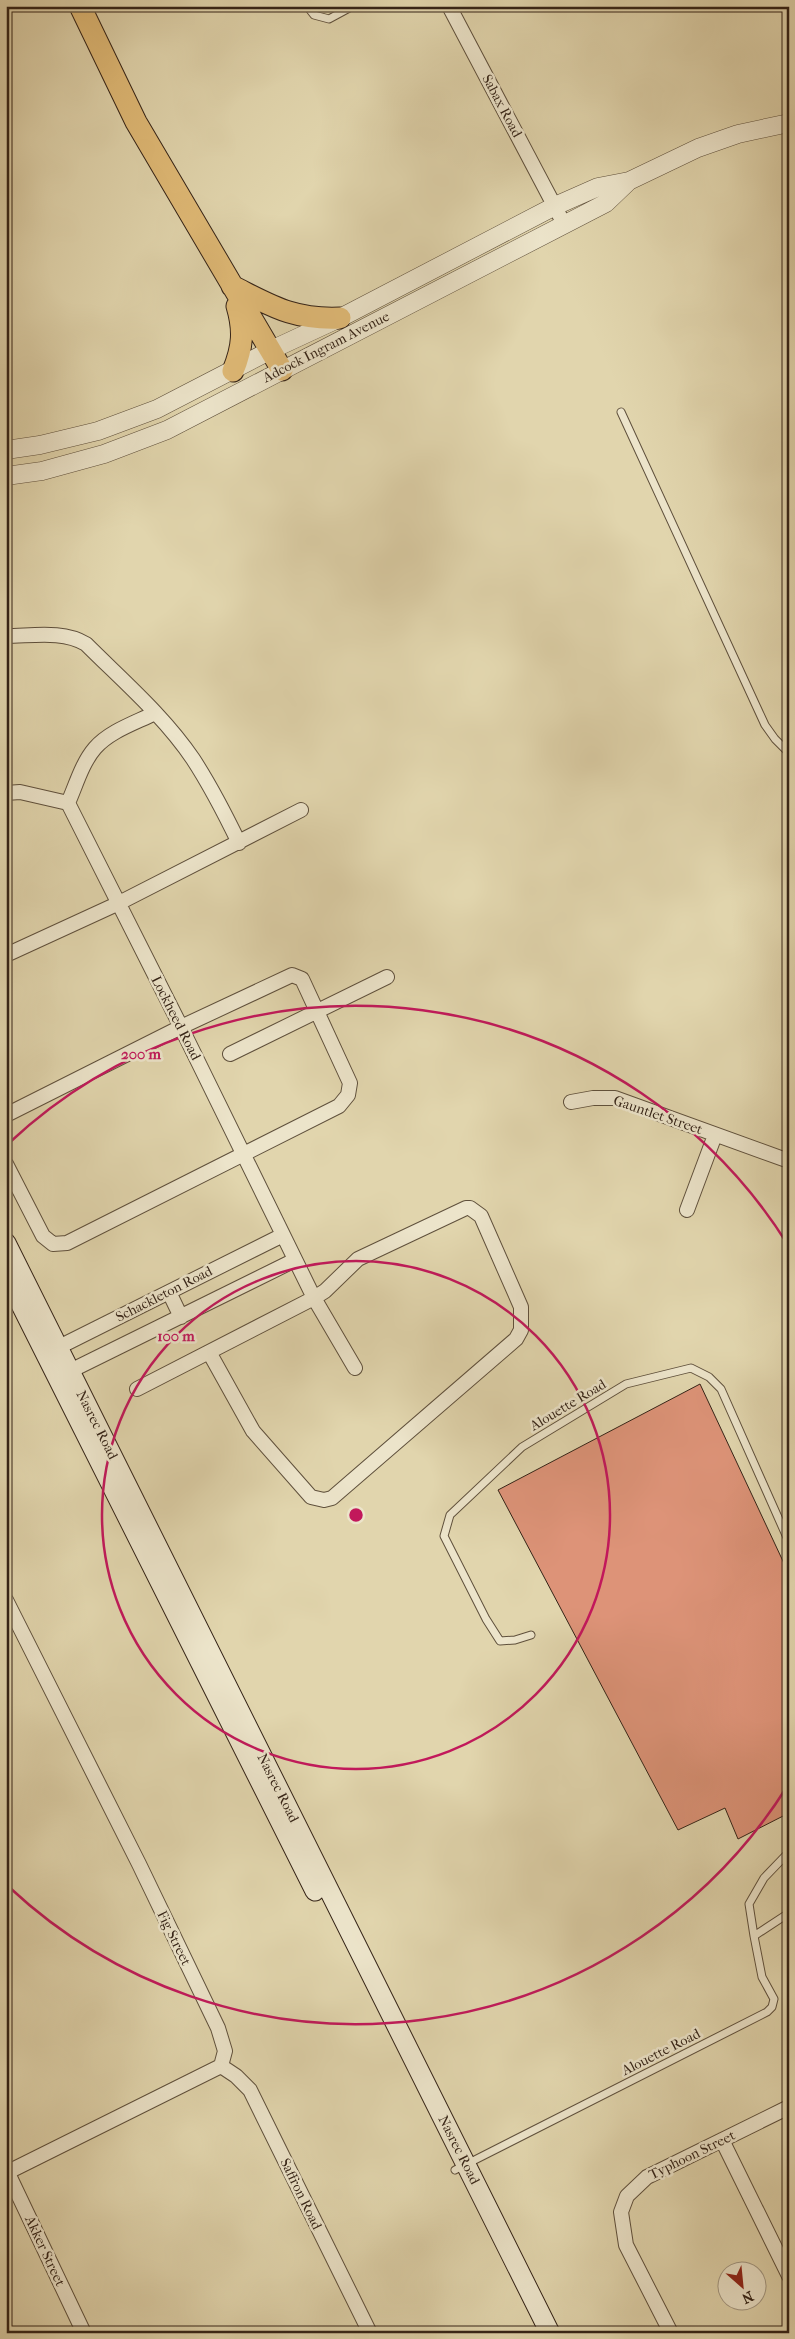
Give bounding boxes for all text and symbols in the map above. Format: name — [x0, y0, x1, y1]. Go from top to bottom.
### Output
street label: Sabax Road — [478, 72, 526, 141]
street label: Adcock Ingram Avenue — [259, 308, 392, 387]
street label: Lockheed Road — [147, 973, 205, 1063]
text: 200 m — [121, 1045, 161, 1063]
street label: Gauntlet Street — [611, 1092, 705, 1138]
street label: Schackleton Road — [113, 1262, 215, 1326]
text: 100 m — [157, 1327, 195, 1345]
street label: Alouette Road — [526, 1375, 609, 1435]
street label: Nasrec Road — [72, 1388, 122, 1463]
centre of rings — [347, 1506, 365, 1524]
street label: Nasrec Road — [253, 1751, 303, 1826]
street label: Fig Street — [153, 1908, 195, 1968]
street label: Alouette Road — [618, 2025, 703, 2079]
street label: Nasrec Road — [434, 2113, 484, 2188]
street label: Typhoon Street — [646, 2127, 738, 2183]
street label: Saffron Road — [276, 2156, 326, 2233]
street label: Akker Street — [21, 2212, 69, 2289]
north arrow — [718, 2262, 768, 2312]
text: N — [739, 2287, 756, 2307]

